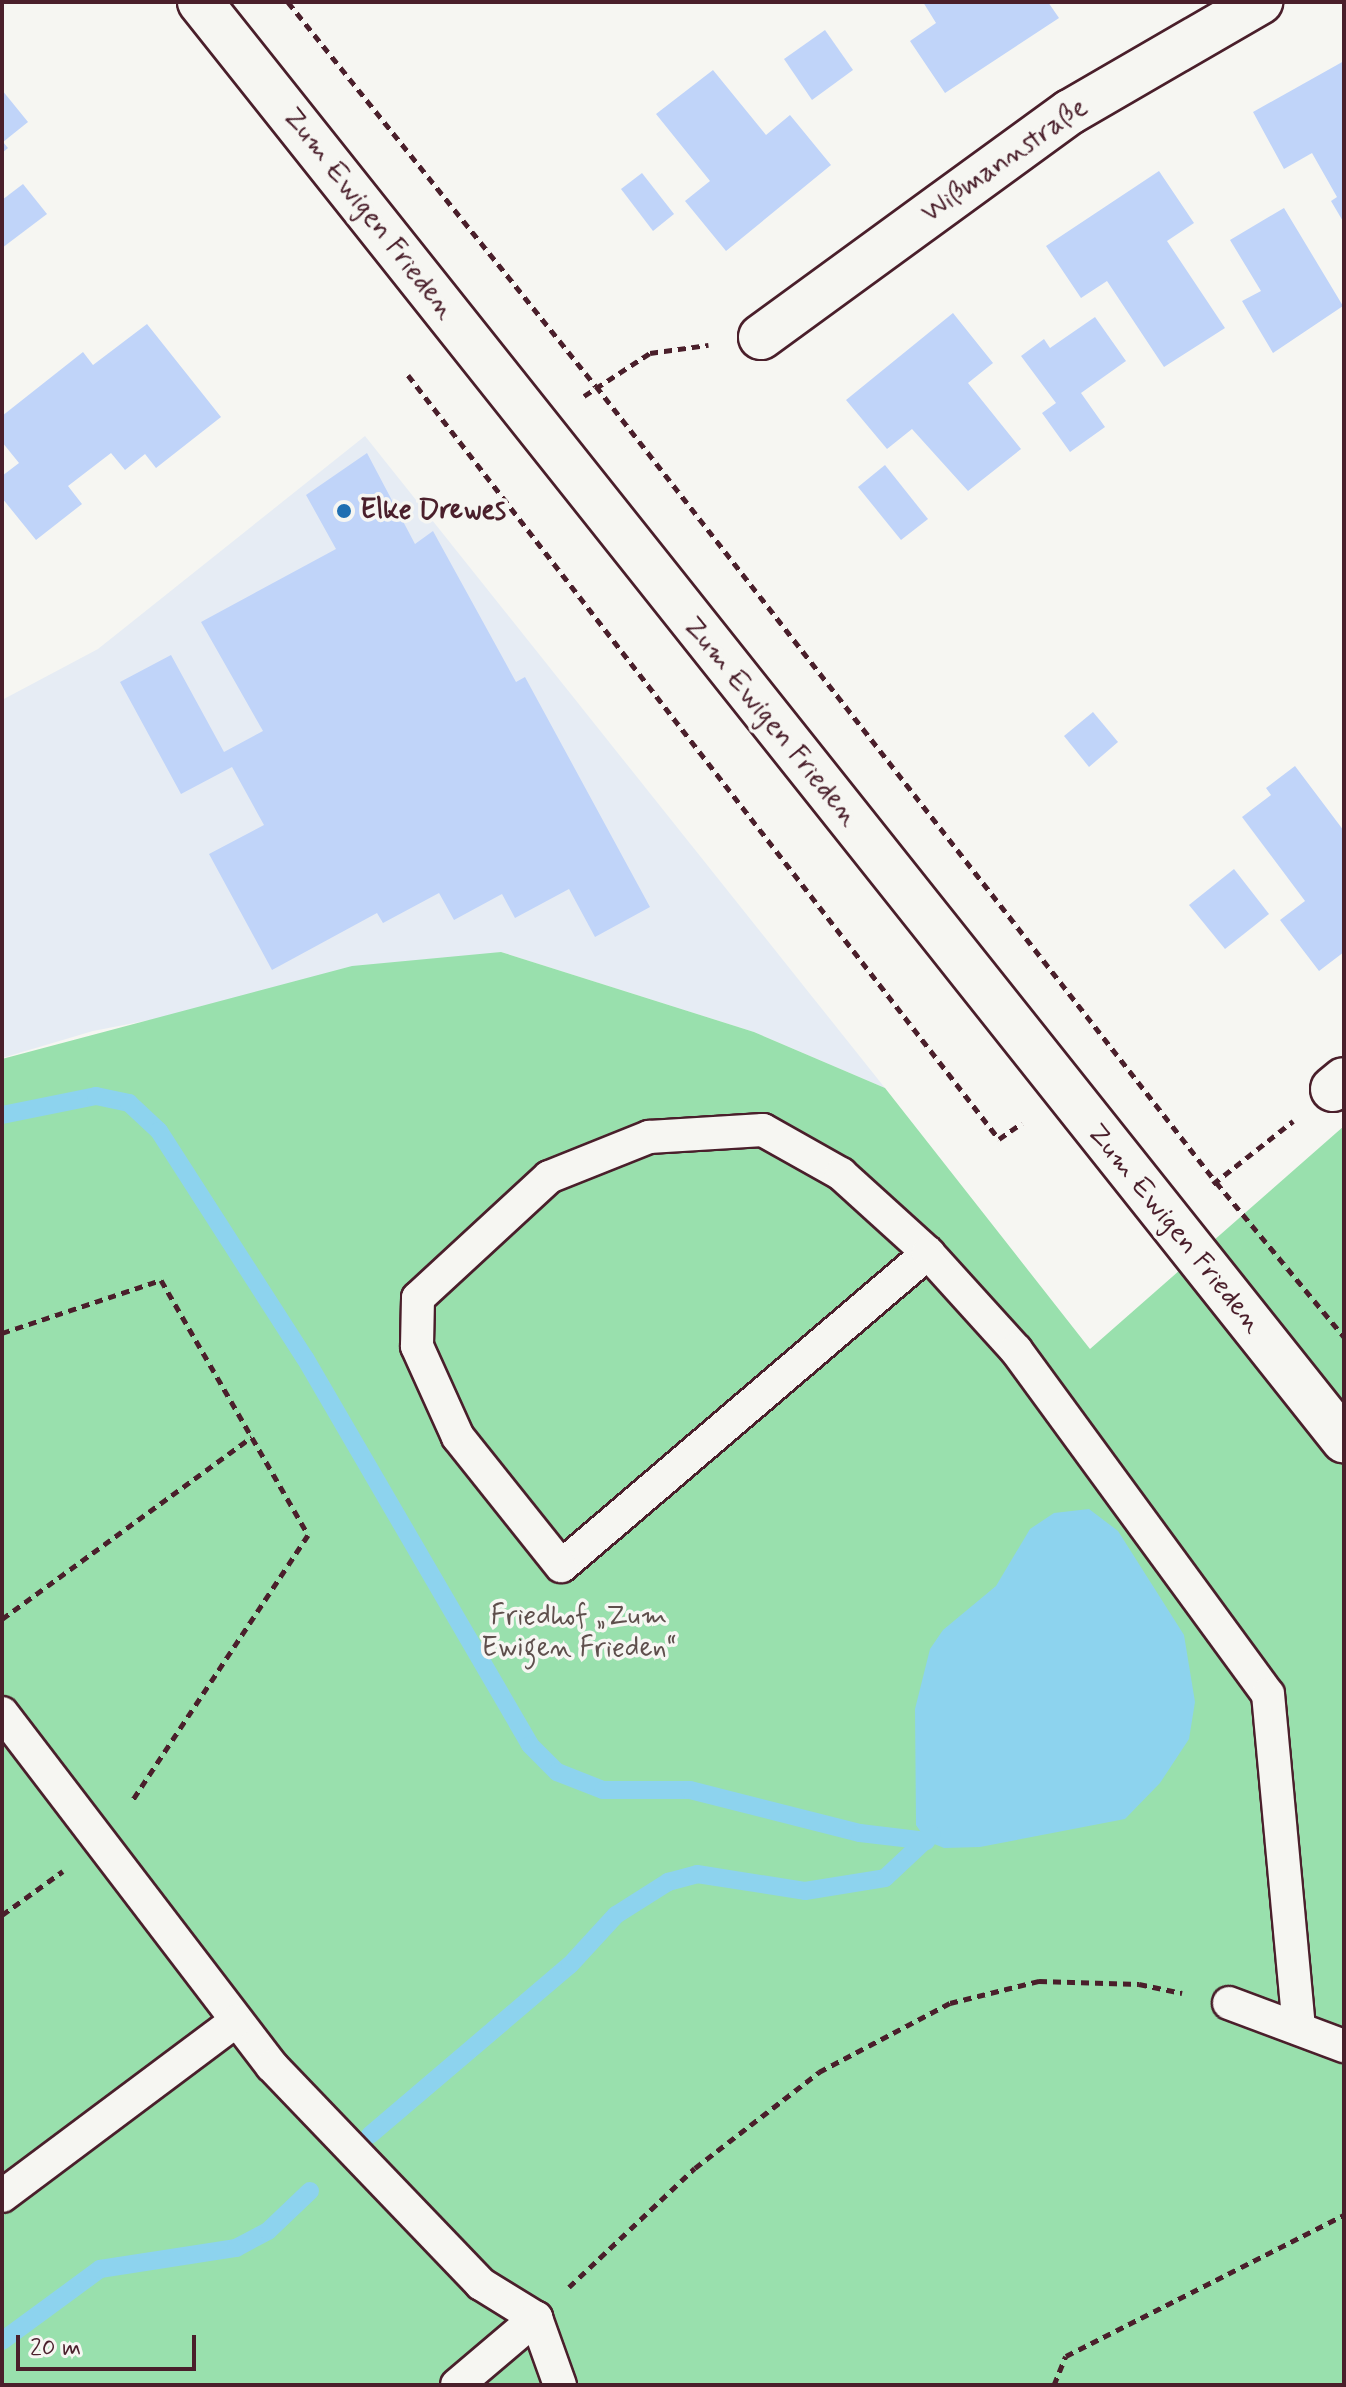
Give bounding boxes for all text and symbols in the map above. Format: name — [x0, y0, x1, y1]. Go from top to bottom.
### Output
street label: Wißmannstraße — [915, 91, 1095, 231]
street label: Zum Ewigen Frieden — [277, 104, 459, 324]
place label: Elke Drewes — [360, 494, 509, 528]
marker: Elke Drewes — [335, 502, 353, 520]
street label: Zum Ewigen Frieden — [677, 613, 863, 831]
street label: Zum Ewigen Frieden — [1081, 1120, 1267, 1338]
park label: Friedhof „Zum Ewigen Frieden“ — [481, 1600, 677, 1666]
scale bar — [20, 2319, 200, 2369]
text: 20 m — [30, 2333, 81, 2364]

